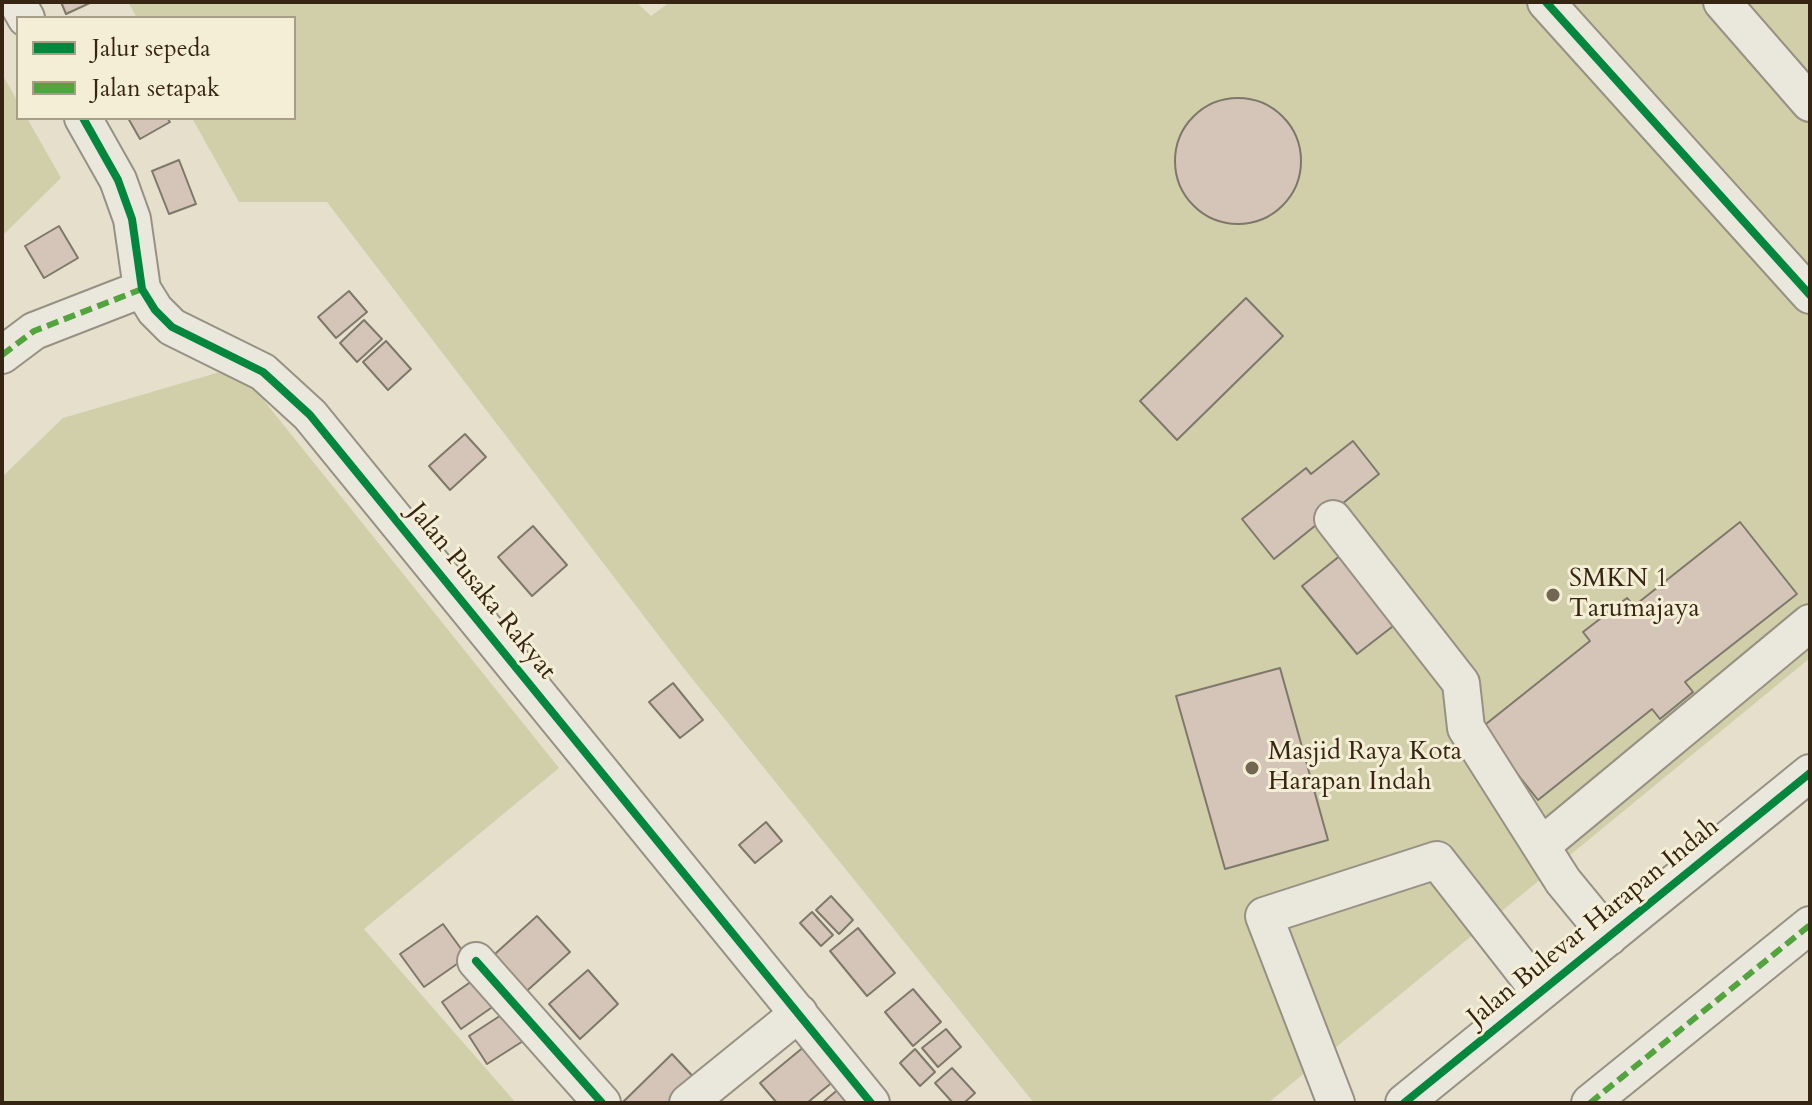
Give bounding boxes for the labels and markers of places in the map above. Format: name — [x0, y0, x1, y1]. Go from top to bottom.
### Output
place label: SMKN 1 Tarumajaya — [1569, 564, 1700, 626]
marker: SMKN 1 Tarumajaya — [1544, 586, 1562, 604]
place label: Masjid Raya Kota Harapan Indah — [1268, 737, 1462, 798]
marker: Masjid Raya Kota Harapan Indah — [1243, 759, 1261, 777]

